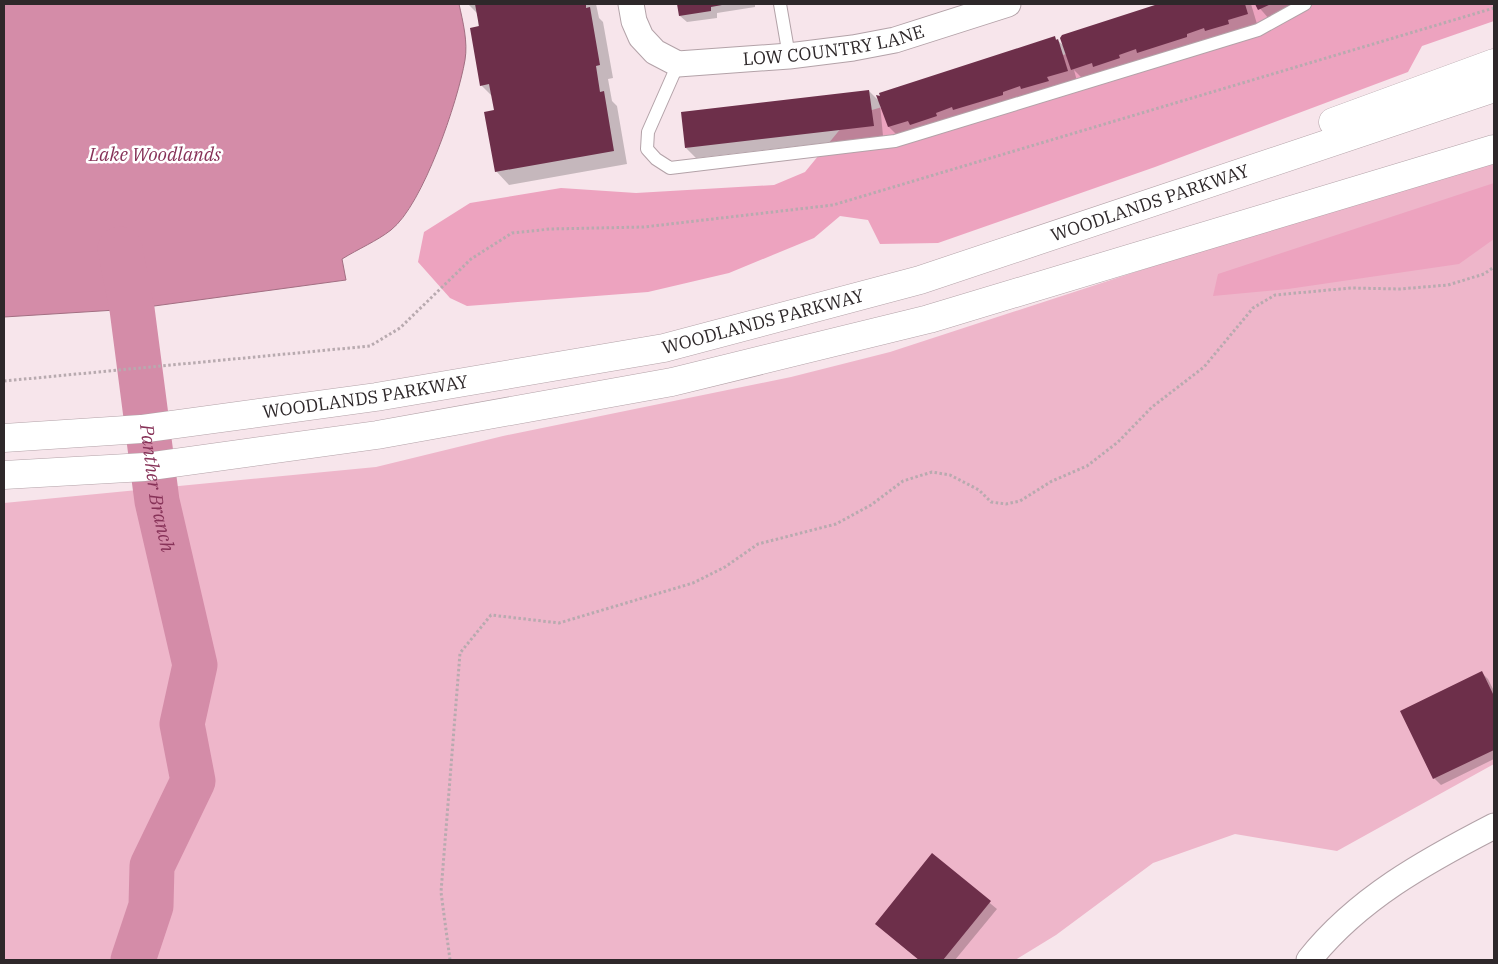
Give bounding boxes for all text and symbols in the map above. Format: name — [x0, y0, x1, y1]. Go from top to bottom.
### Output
street label: LOW COUNTRY LANE — [742, 19, 927, 70]
water label: Lake Woodlands — [88, 142, 221, 166]
street label: WOODLANDS PARKWAY — [1048, 159, 1253, 246]
street label: WOODLANDS PARKWAY — [659, 283, 867, 359]
street label: WOODLANDS PARKWAY — [261, 369, 471, 423]
water label: Panther Branch — [135, 422, 181, 555]

